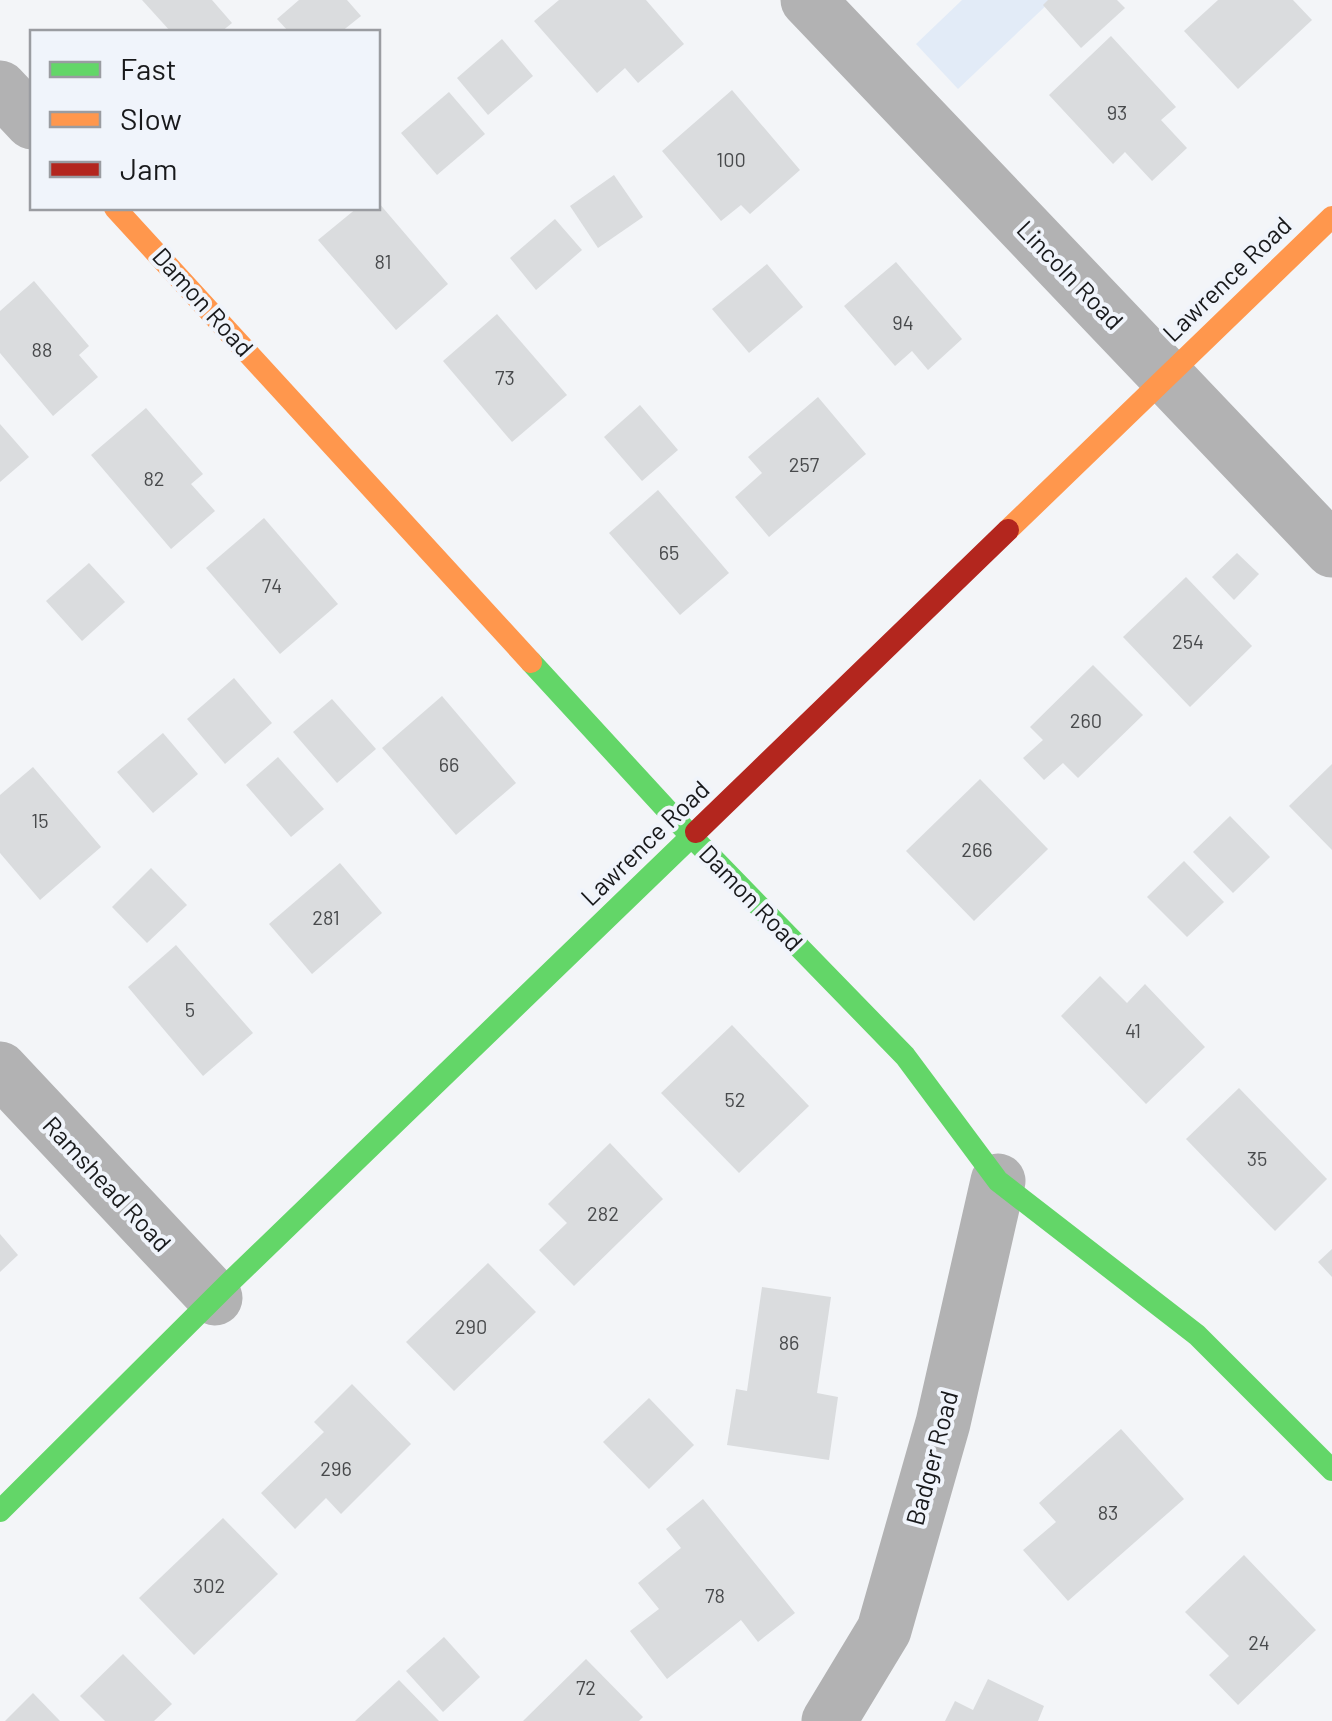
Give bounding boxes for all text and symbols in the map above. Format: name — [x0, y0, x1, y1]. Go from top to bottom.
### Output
legend — [30, 30, 380, 210]
text: Fast — [120, 50, 177, 86]
text: Slow — [120, 100, 182, 136]
house number: 93 — [1107, 100, 1127, 124]
house number: 100 — [716, 147, 746, 171]
text: Jam — [120, 150, 177, 186]
street label: Lawrence Road — [1156, 209, 1297, 347]
street label: Lincoln Road — [1011, 214, 1130, 335]
street label: Damon Road — [147, 241, 260, 362]
house number: 81 — [375, 249, 391, 273]
house number: 94 — [892, 310, 914, 334]
house number: 88 — [32, 337, 52, 361]
house number: 73 — [495, 365, 515, 389]
house number: 257 — [789, 452, 820, 476]
house number: 82 — [143, 466, 165, 490]
house number: 65 — [659, 540, 679, 564]
house number: 74 — [262, 573, 282, 597]
house number: 254 — [1172, 629, 1204, 653]
house number: 260 — [1070, 708, 1102, 732]
house number: 66 — [439, 752, 459, 776]
street label: Lawrence Road — [574, 773, 715, 911]
house number: 15 — [31, 808, 49, 832]
house number: 266 — [961, 837, 993, 861]
street label: Damon Road — [694, 838, 810, 957]
house number: 281 — [312, 905, 340, 929]
house number: 5 — [185, 997, 195, 1021]
house number: 41 — [1125, 1018, 1141, 1042]
house number: 52 — [725, 1087, 746, 1111]
street label: Ramshead Road — [37, 1109, 178, 1257]
house number: 35 — [1247, 1146, 1267, 1170]
house number: 282 — [587, 1201, 619, 1225]
house number: 290 — [455, 1314, 487, 1338]
house number: 86 — [779, 1330, 799, 1354]
street label: Badger Road — [899, 1387, 963, 1528]
house number: 296 — [320, 1456, 352, 1480]
house number: 83 — [1098, 1500, 1118, 1524]
house number: 302 — [193, 1573, 225, 1597]
house number: 78 — [705, 1583, 725, 1607]
house number: 24 — [1248, 1630, 1270, 1654]
house number: 72 — [576, 1675, 596, 1699]

